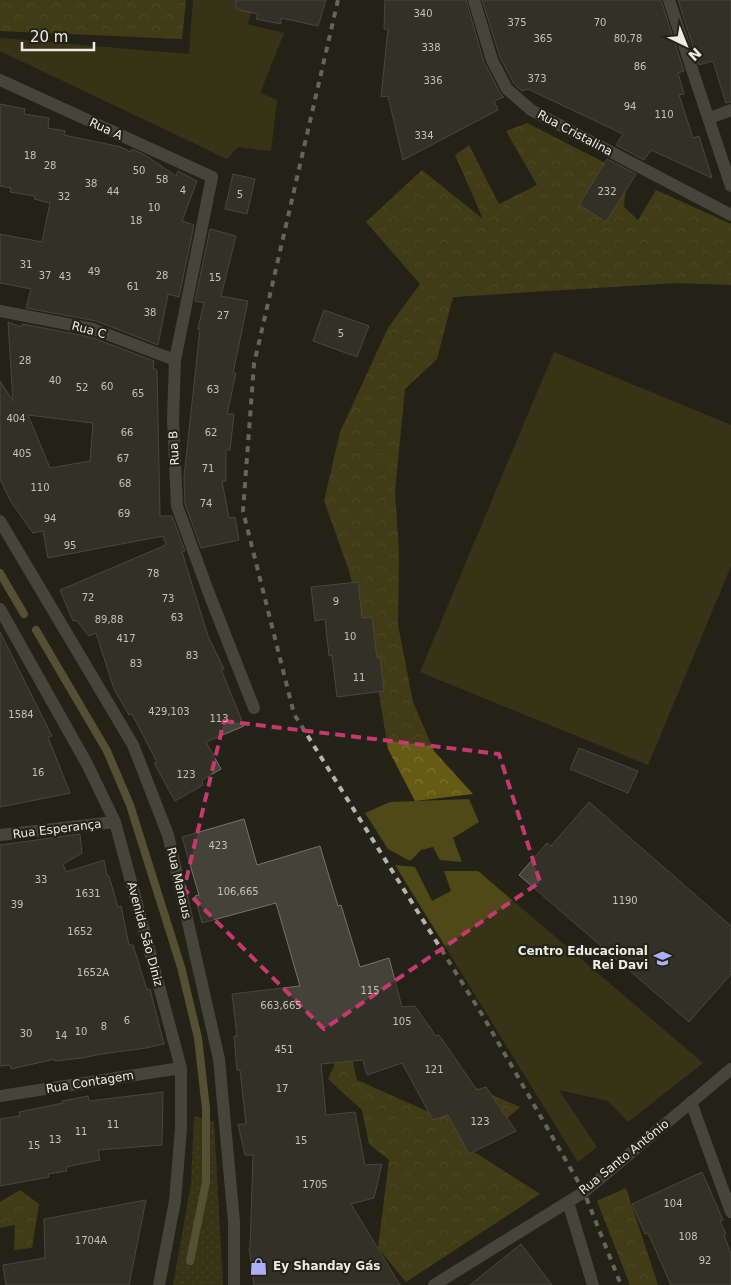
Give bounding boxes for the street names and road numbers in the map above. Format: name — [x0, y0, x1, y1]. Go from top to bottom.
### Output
street label: Rua Cristalina — [535, 107, 615, 159]
street label: Rua A — [87, 115, 125, 143]
street label: Rua C — [70, 319, 108, 341]
street label: Rua B — [166, 430, 182, 466]
street label: Rua Esperança — [12, 817, 102, 841]
street label: Rua Manaus — [164, 846, 194, 920]
street label: Avenida São Diniz — [124, 880, 166, 988]
street label: Rua Contagem — [45, 1068, 135, 1096]
street label: Rua Santo Antônio — [576, 1117, 672, 1197]

